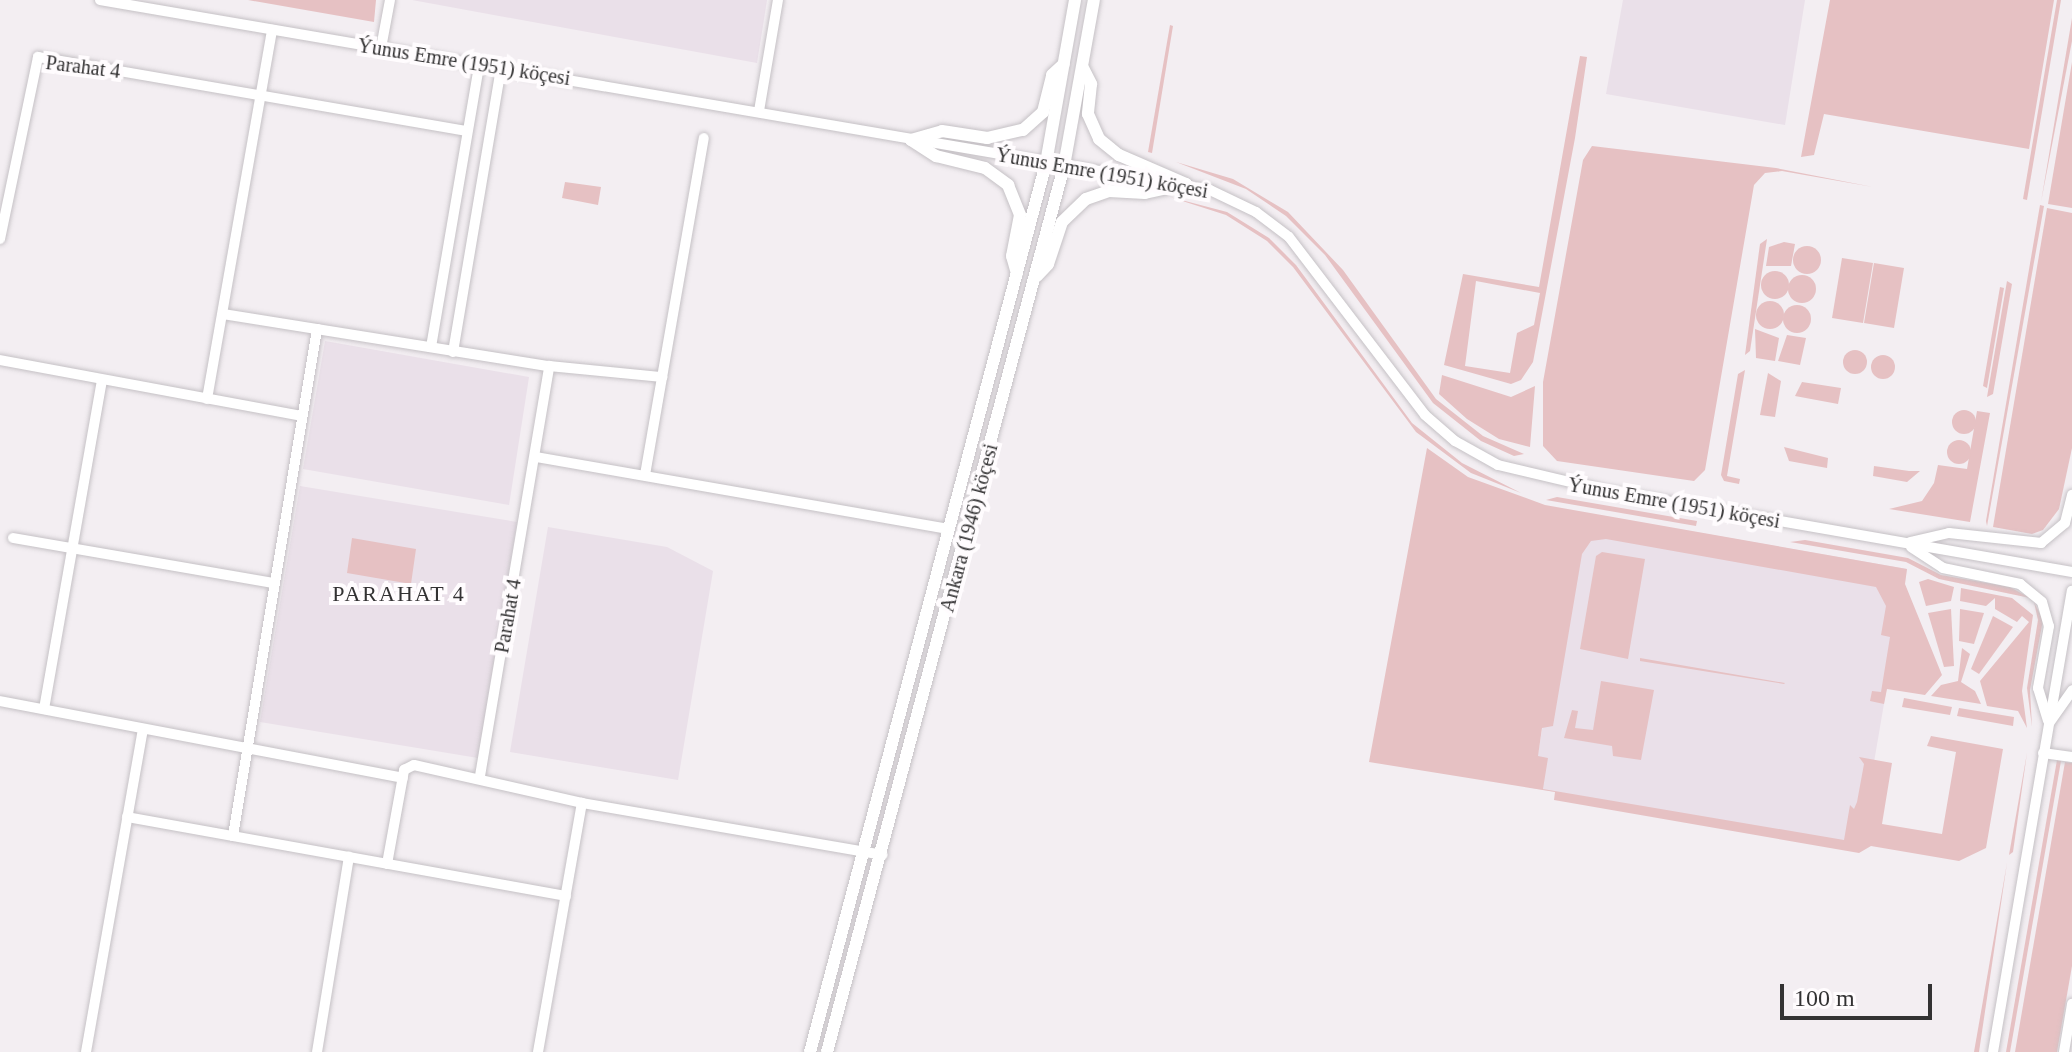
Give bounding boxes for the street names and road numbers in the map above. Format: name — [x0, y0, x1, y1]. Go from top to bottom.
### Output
street label: Ýunus Emre (1951) köçesi — [356, 33, 572, 91]
street label: Parahat 4 — [44, 51, 122, 83]
street label: Ýunus Emre (1951) köçesi — [994, 143, 1210, 203]
street label: Ankara (1946) köçesi — [935, 441, 1003, 615]
street label: Ýunus Emre (1951) köçesi — [1566, 473, 1782, 533]
street label: Parahat 4 — [490, 577, 526, 655]

